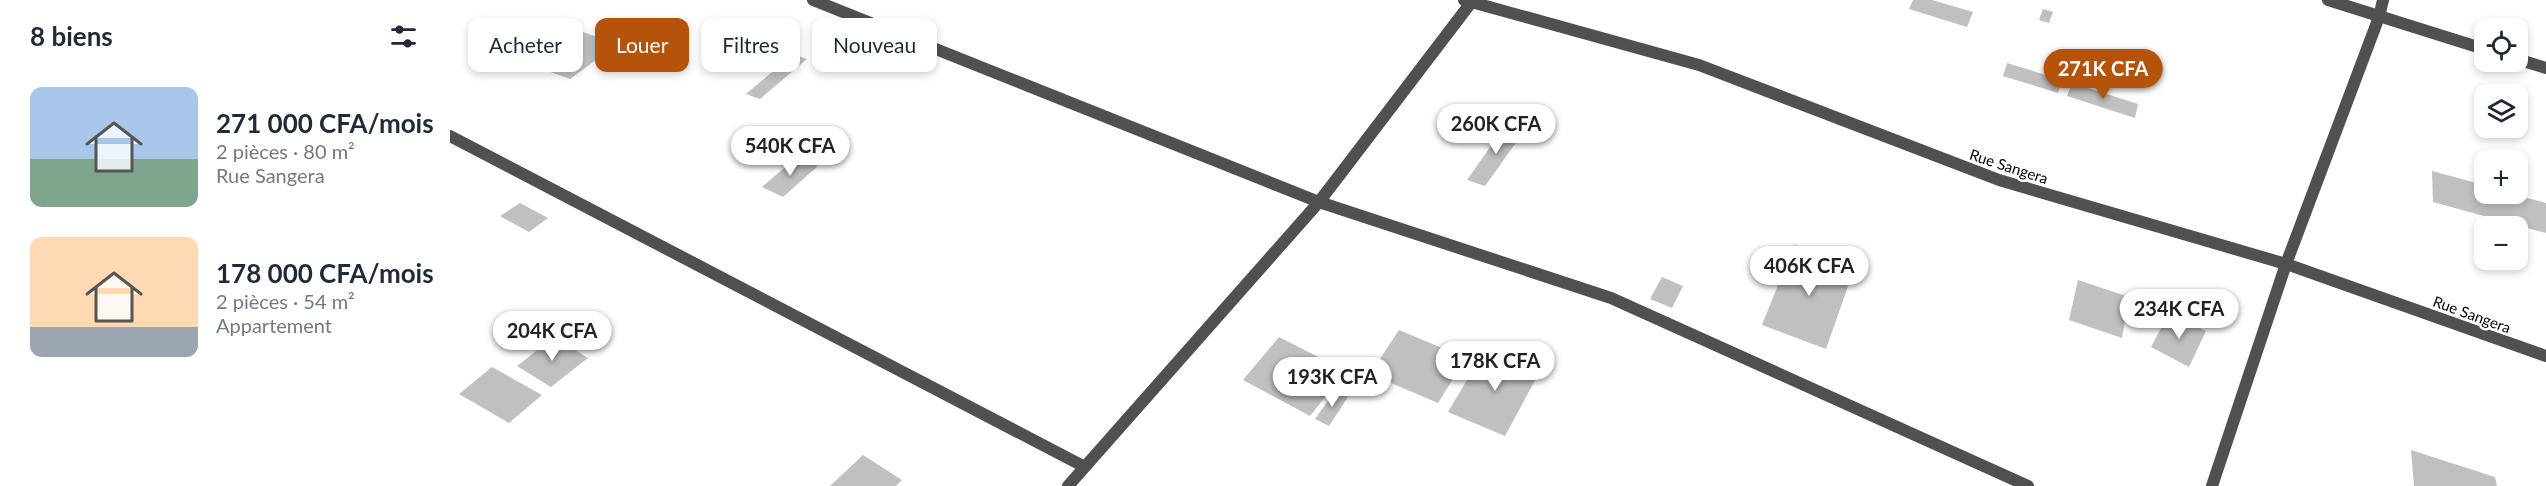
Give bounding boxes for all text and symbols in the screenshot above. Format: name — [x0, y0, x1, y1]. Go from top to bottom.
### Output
chip: Acheter — [468, 18, 583, 72]
chip: Louer — [595, 18, 689, 72]
chip: Filtres — [701, 18, 800, 72]
chip: Nouveau — [812, 18, 937, 72]
map controls — [2474, 18, 2528, 270]
button: locate — [2474, 18, 2528, 72]
text: 8 biens — [30, 20, 113, 52]
icon: filters — [387, 20, 420, 53]
pin: 271K CFA — [2041, 49, 2165, 100]
text: 271K CFA — [2058, 56, 2148, 80]
button: layers — [2474, 84, 2528, 138]
pin: 260K CFA — [1434, 104, 1558, 155]
text: 271 000 CFA/mois — [216, 107, 434, 139]
icon: home — [78, 111, 150, 183]
text: 260K CFA — [1451, 111, 1541, 135]
pin: 540K CFA — [728, 126, 852, 177]
text: 540K CFA — [745, 133, 835, 157]
text: 2 pièces · 80 m² — [216, 139, 355, 163]
street label: Rue Sangera — [1967, 145, 2051, 187]
button: + — [2474, 150, 2528, 204]
text: Rue Sangera — [216, 163, 325, 187]
button: − — [2474, 216, 2528, 270]
pin: 406K CFA — [1747, 246, 1871, 297]
text: 406K CFA — [1764, 253, 1854, 277]
text: 178 000 CFA/mois — [216, 257, 434, 289]
icon: home — [78, 261, 150, 333]
text: 2 pièces · 54 m² — [216, 289, 355, 313]
pin: 234K CFA — [2117, 289, 2241, 340]
street label: Rue Sangera — [2431, 292, 2513, 336]
text: 234K CFA — [2134, 296, 2224, 320]
pin: 204K CFA — [490, 311, 614, 362]
text: Appartement — [216, 313, 332, 337]
text: 204K CFA — [507, 318, 597, 342]
pin: 178K CFA — [1433, 341, 1557, 392]
text: 178K CFA — [1450, 348, 1540, 372]
pin: 193K CFA — [1270, 357, 1394, 408]
text: 193K CFA — [1287, 364, 1377, 388]

